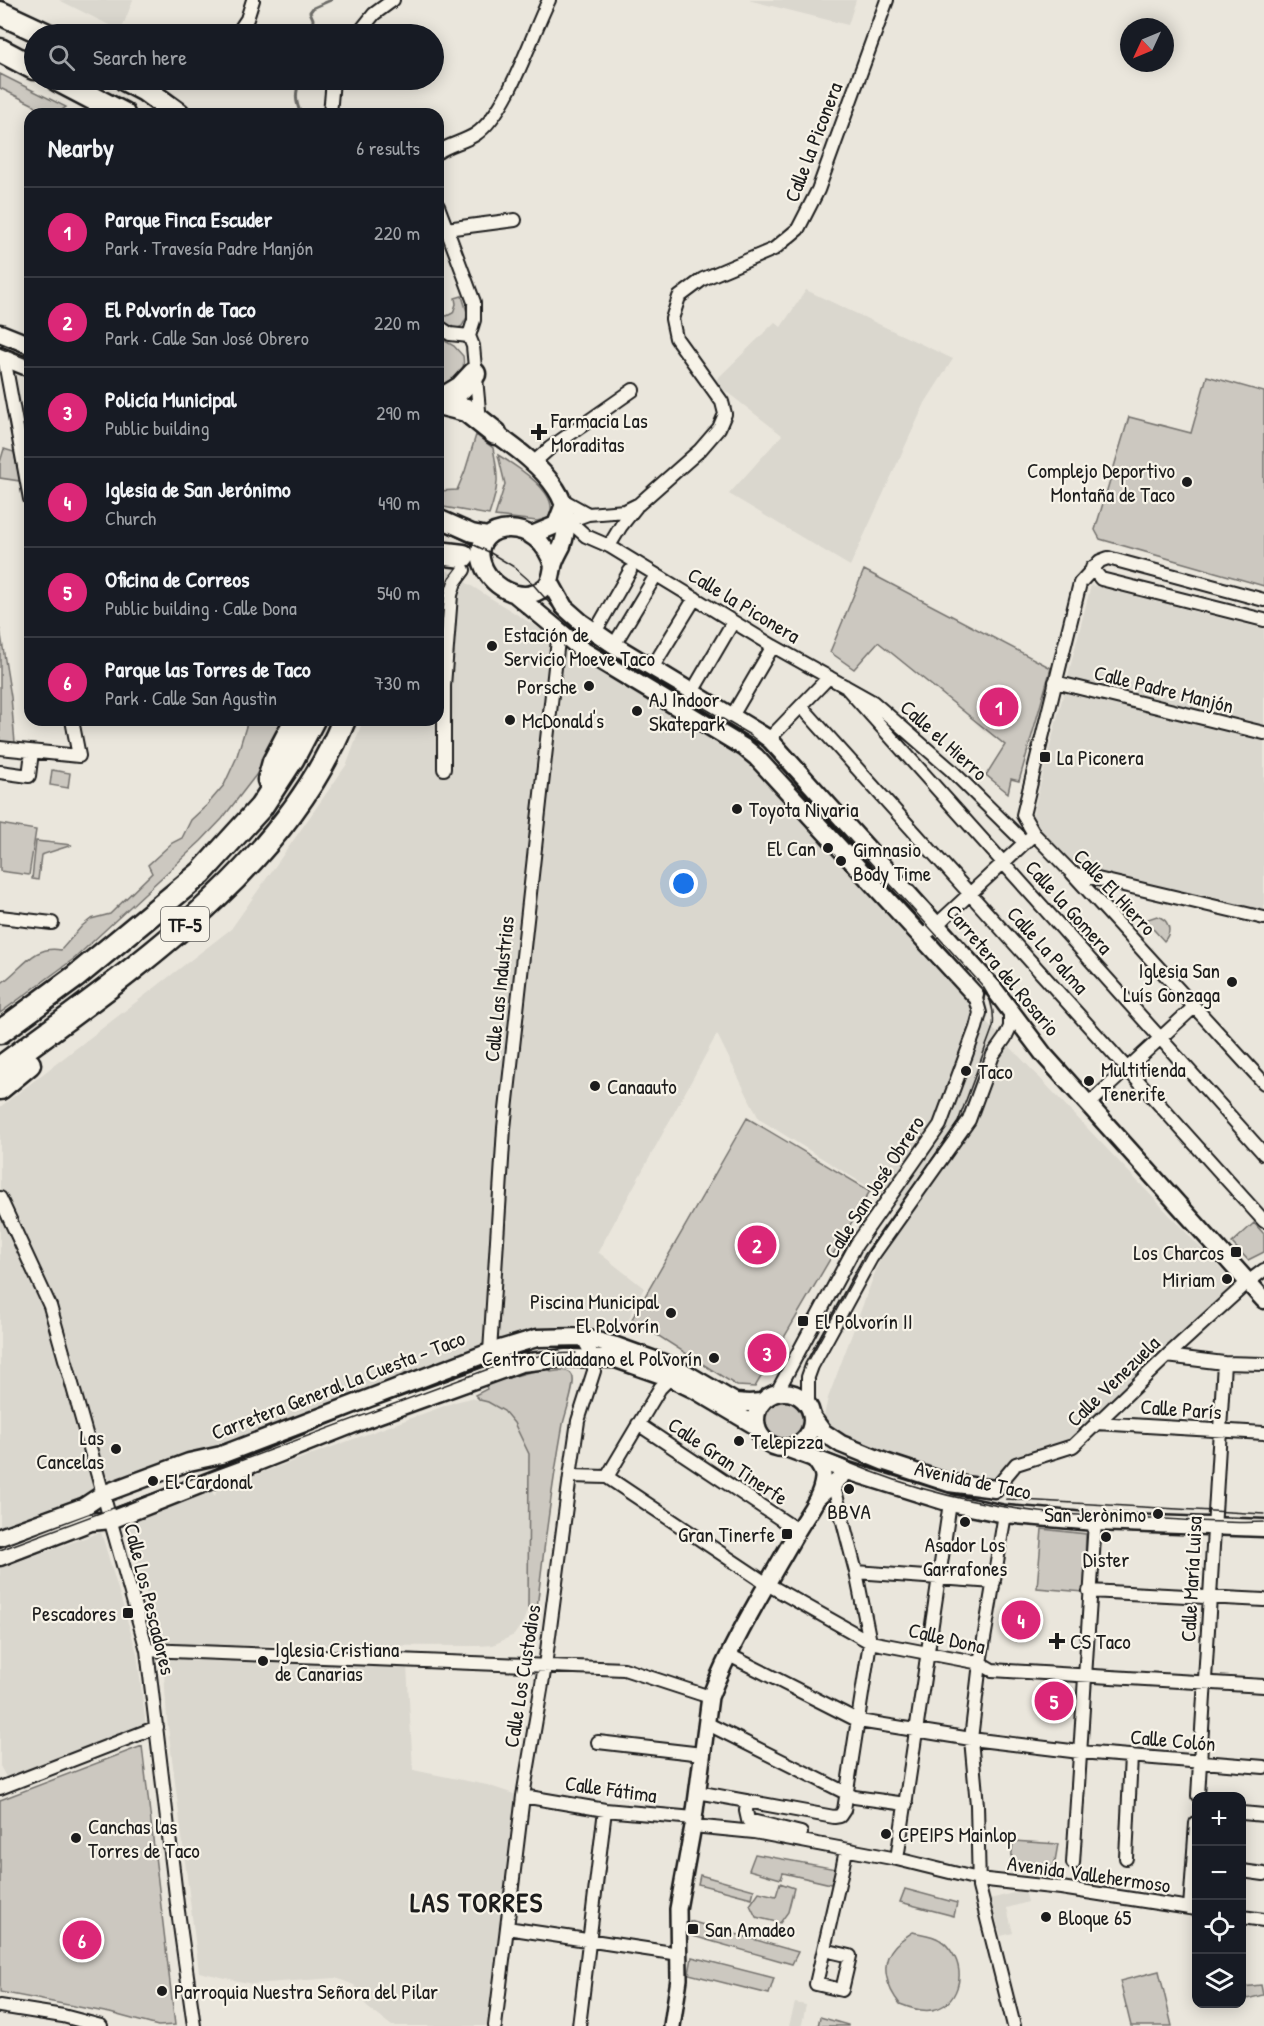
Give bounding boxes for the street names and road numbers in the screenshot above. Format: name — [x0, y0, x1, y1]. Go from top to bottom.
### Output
street label: Calle la Piconera — [777, 78, 849, 206]
street label: Calle la Piconera — [682, 560, 806, 650]
street label: Calle Padre Manjón — [1091, 658, 1237, 720]
street label: Calle el Hierro — [894, 693, 994, 787]
street label: Calle El Hierro — [1067, 842, 1163, 942]
street label: Calle la Gomera — [1019, 853, 1119, 961]
street label: Carretera del Rosario — [939, 898, 1067, 1042]
street label: Calle La Palma — [1001, 900, 1095, 1000]
road number: TF-5 — [161, 907, 209, 941]
street label: Calle Las Industrias — [477, 915, 521, 1063]
street label: Calle San José Obrero — [817, 1110, 931, 1264]
street label: Carretera General La Cuesta - Taco — [207, 1323, 469, 1447]
street label: Calle Venezuela — [1060, 1329, 1166, 1433]
street label: Calle París — [1139, 1392, 1223, 1426]
street label: Calle Gran Tinerfe — [662, 1410, 794, 1512]
street label: Avenida de Taco — [912, 1453, 1034, 1507]
street label: Calle María Luisa — [1173, 1515, 1209, 1643]
street label: Calle Los Pescadores — [117, 1520, 183, 1678]
street label: Calle Los Custodios — [496, 1602, 548, 1750]
street label: Calle Dona — [906, 1615, 988, 1661]
street label: Calle Colón — [1129, 1722, 1217, 1758]
street label: Calle Fátima — [563, 1768, 659, 1810]
street label: Avenida Vallehermoso — [1006, 1848, 1172, 1900]

